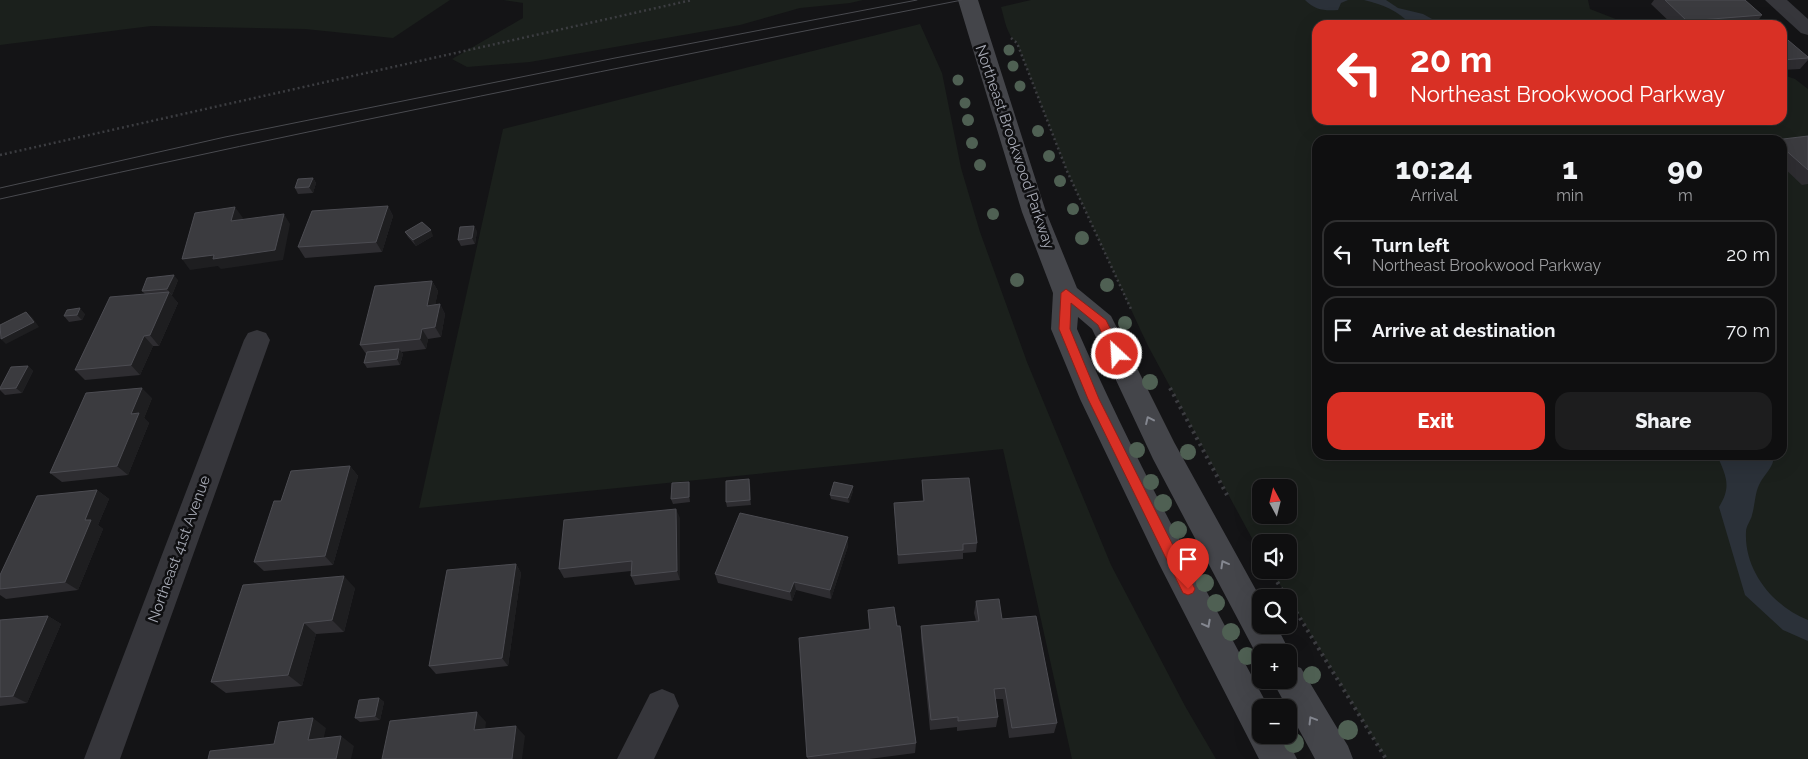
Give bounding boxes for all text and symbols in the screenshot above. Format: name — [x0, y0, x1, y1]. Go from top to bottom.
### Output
text: 20 m — [1410, 39, 1492, 80]
icon: left — [1327, 40, 1392, 105]
street label: Northeast Brookwood Parkway — [972, 42, 1058, 252]
text: Northeast Brookwood Parkway — [1410, 81, 1725, 107]
text: 10:24 — [1396, 151, 1473, 186]
text: 1 — [1562, 151, 1578, 186]
text: 90 — [1667, 151, 1703, 186]
text: Arrival — [1411, 186, 1458, 205]
text: min — [1556, 186, 1584, 205]
text: m — [1678, 186, 1693, 205]
text: Turn left — [1372, 234, 1449, 256]
icon: left — [1329, 240, 1357, 268]
text: 20 m — [1726, 243, 1770, 265]
text: Northeast Brookwood Parkway — [1372, 256, 1601, 275]
icon: arrive — [1329, 316, 1357, 344]
text: Arrive at destination — [1372, 319, 1556, 341]
text: 70 m — [1726, 319, 1770, 341]
position arrow — [1090, 327, 1142, 379]
button: Exit — [1327, 392, 1545, 450]
button: Share — [1555, 392, 1772, 450]
one-way arrow — [1144, 416, 1155, 425]
street label: Northeast 41st Avenue — [144, 473, 214, 625]
north arrow — [1252, 479, 1298, 524]
map controls — [1252, 479, 1297, 744]
button: sound — [1252, 534, 1297, 579]
pin — [1167, 538, 1209, 589]
icon: arrive — [1174, 545, 1202, 573]
one-way arrow — [1221, 560, 1231, 569]
button: search — [1252, 589, 1297, 634]
one-way arrow — [1201, 619, 1211, 628]
button: + — [1252, 644, 1297, 689]
button: − — [1252, 699, 1297, 744]
one-way arrow — [1308, 716, 1318, 725]

